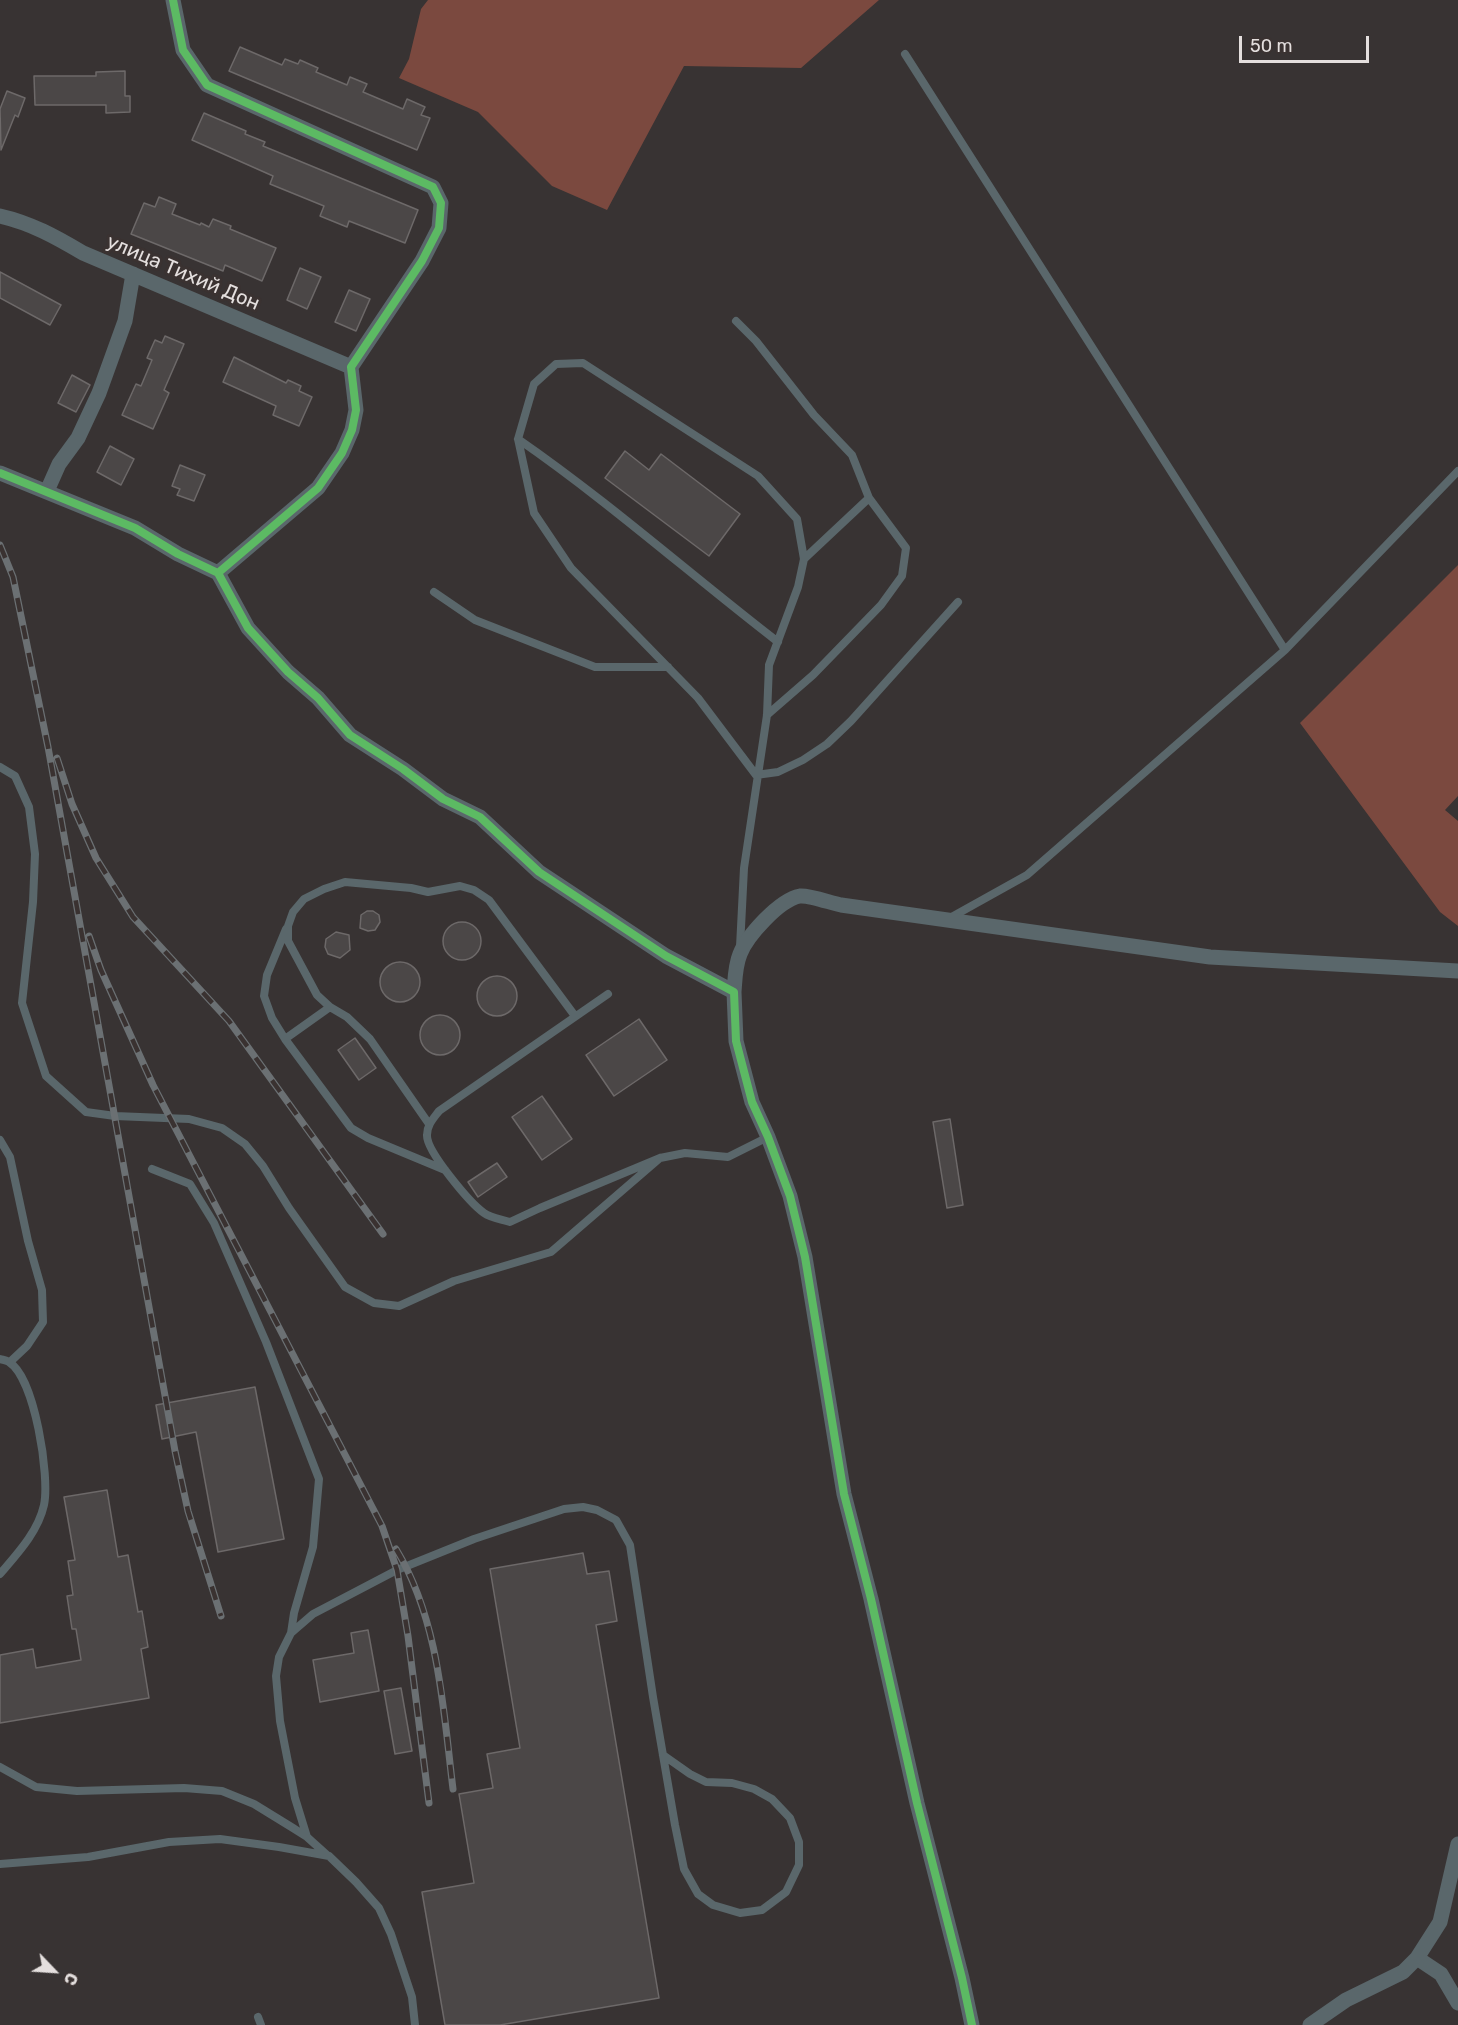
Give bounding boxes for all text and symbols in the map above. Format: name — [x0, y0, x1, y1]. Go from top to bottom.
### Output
scale bar — [1242, 24, 1372, 62]
text: 50 m — [1250, 35, 1293, 57]
street label: улица Тихий Дон — [103, 230, 263, 316]
north arrow — [24, 1941, 84, 2001]
text: С — [60, 1970, 82, 1988]

